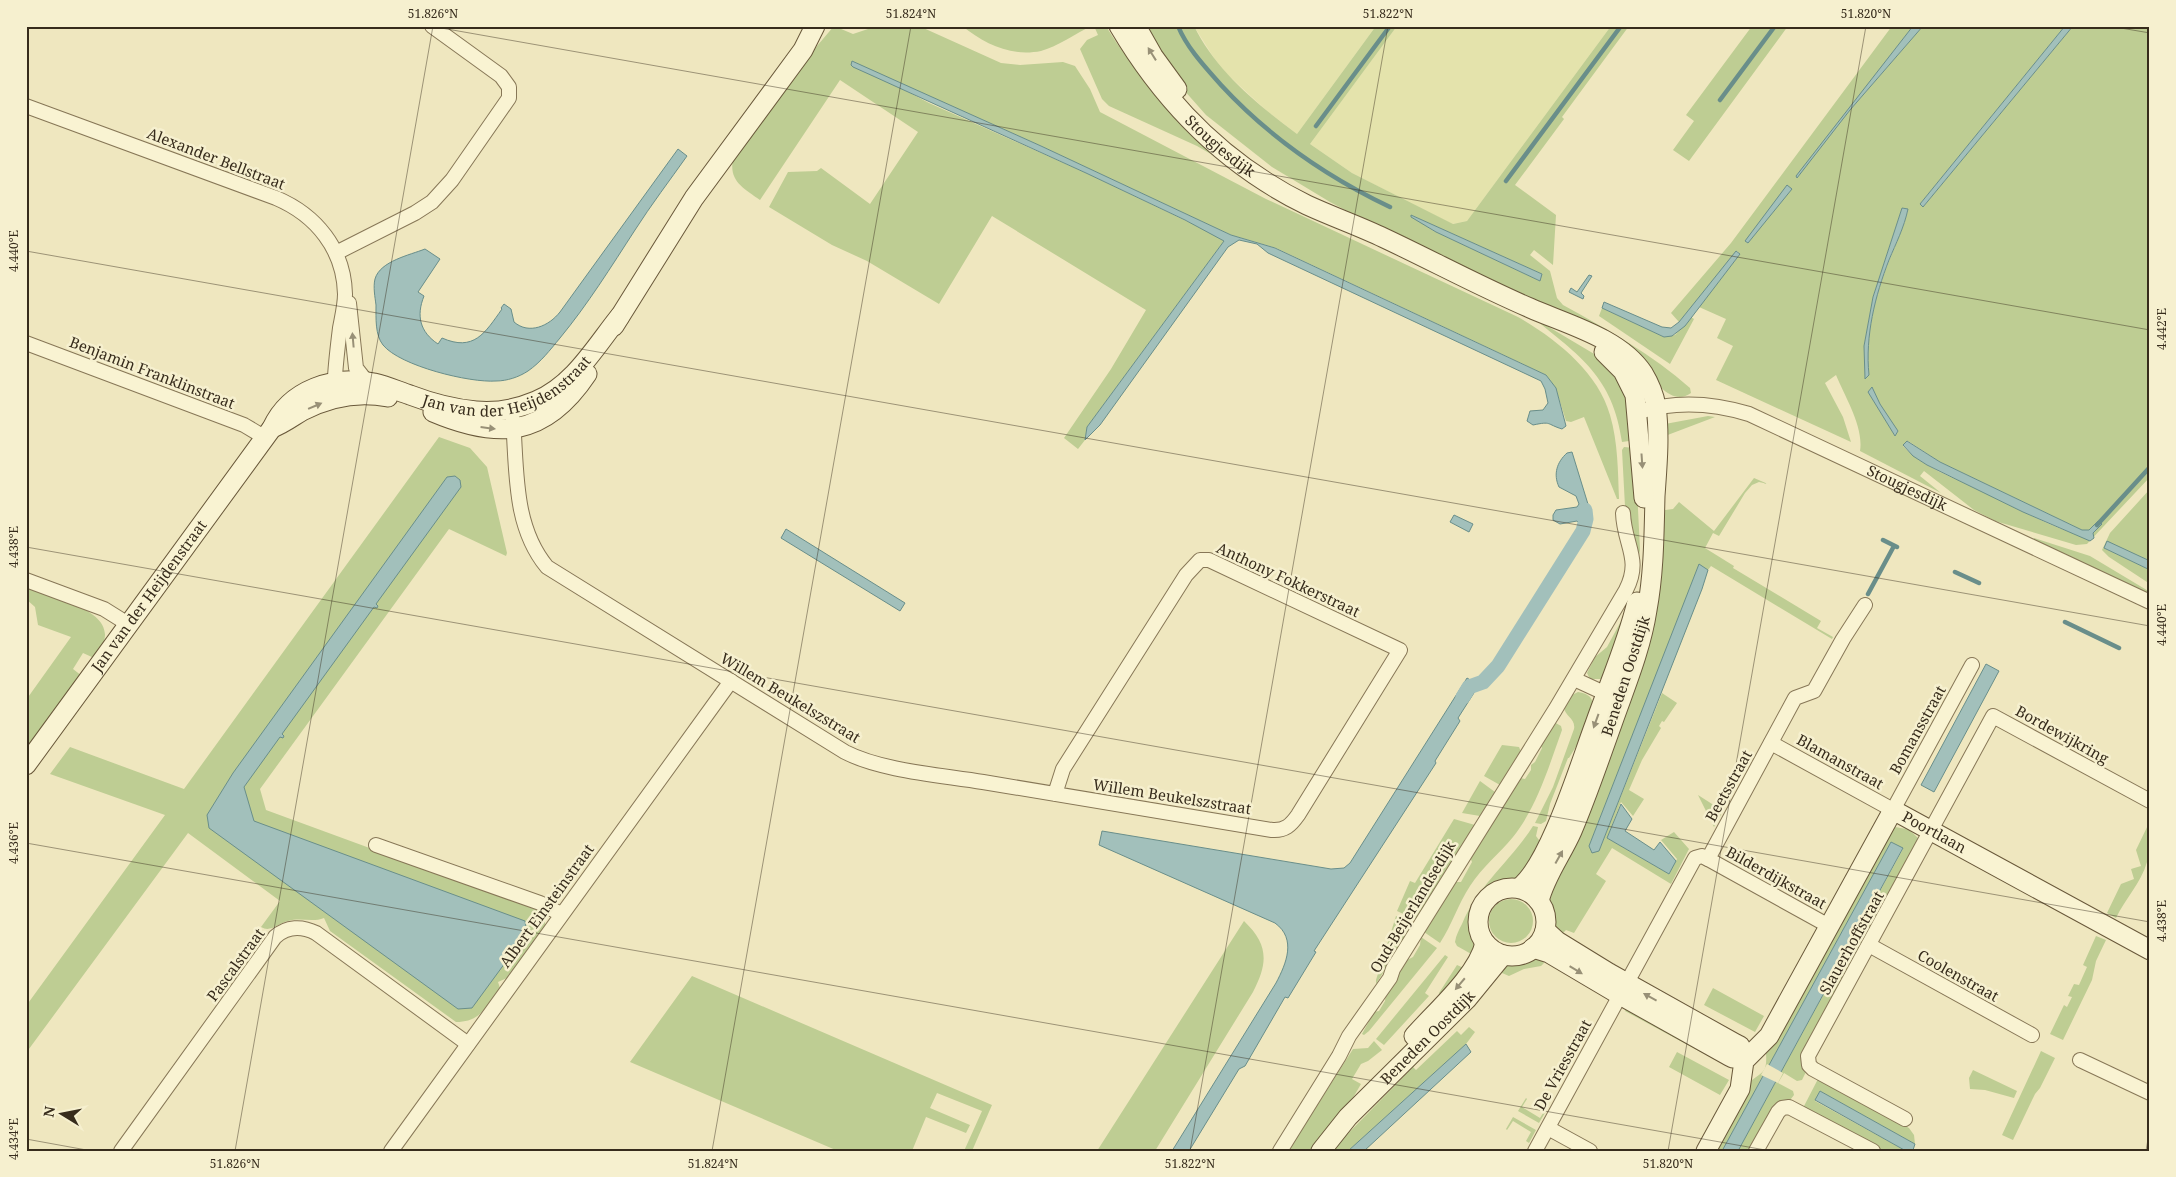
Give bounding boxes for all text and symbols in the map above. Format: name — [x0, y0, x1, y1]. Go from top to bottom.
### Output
text: 51.826°N — [408, 5, 458, 22]
text: 51.824°N — [886, 5, 936, 22]
text: 51.822°N — [1363, 5, 1413, 22]
text: 51.820°N — [1841, 5, 1891, 22]
one-way arrow — [1147, 47, 1156, 60]
street label: Stougjesdijk — [1181, 110, 1260, 181]
street label: Alexander Bellstraat — [144, 123, 288, 194]
text: 4.440°E — [5, 230, 22, 272]
text: 4.442°E — [2153, 308, 2170, 350]
street label: Benjamin Franklinstraat — [67, 331, 238, 413]
one-way arrow — [348, 332, 356, 348]
street label: Jan van der Heijdenstraat — [419, 351, 595, 421]
one-way arrow — [308, 401, 322, 409]
one-way arrow — [480, 424, 496, 432]
one-way arrow — [1639, 453, 1647, 469]
street label: Stougjesdijk — [1864, 460, 1951, 515]
street label: Jan van der Heijdenstraat — [86, 516, 211, 676]
text: 4.438°E — [5, 526, 22, 568]
street label: Anthony Fokkerstraat — [1214, 537, 1363, 621]
text: 4.440°E — [2153, 604, 2170, 646]
street label: Beneden Oostdijk — [1596, 613, 1654, 738]
street label: Willem Beukelszstraat — [717, 647, 864, 747]
street label: Bomansstraat — [1884, 682, 1950, 777]
street label: Bordewijkring — [2012, 700, 2113, 768]
one-way arrow — [1592, 713, 1599, 728]
street label: Blamanstraat — [1794, 729, 1887, 793]
street label: Beetsstraat — [1700, 746, 1756, 825]
street label: Willem Beukelszstraat — [1092, 774, 1253, 818]
street label: Poortlaan — [1899, 806, 1970, 857]
text: 4.436°E — [5, 822, 22, 864]
street label: Oud-Beijerlandsedijk — [1365, 837, 1460, 976]
street label: Albert Einsteinstraat — [495, 840, 598, 971]
street label: Bilderdijkstraat — [1723, 841, 1830, 913]
one-way arrow — [1555, 850, 1564, 864]
street label: Slauerhoffstraat — [1814, 887, 1888, 998]
text: 4.438°E — [2153, 900, 2170, 942]
street label: Pascalstraat — [202, 924, 268, 1005]
street label: Coolenstraat — [1914, 945, 2003, 1006]
one-way arrow — [1570, 965, 1583, 974]
one-way arrow — [1455, 978, 1466, 990]
street label: Beneden Oostdijk — [1376, 986, 1479, 1088]
one-way arrow — [1643, 993, 1658, 1001]
street label: De Vriesstraat — [1529, 1016, 1595, 1113]
north arrow — [38, 1090, 88, 1140]
text: N — [38, 1105, 59, 1119]
text: 4.434°E — [5, 1118, 22, 1160]
text: 51.826°N — [210, 1155, 260, 1172]
text: 51.824°N — [688, 1155, 738, 1172]
text: 51.822°N — [1165, 1155, 1215, 1172]
text: 51.820°N — [1643, 1155, 1693, 1172]

